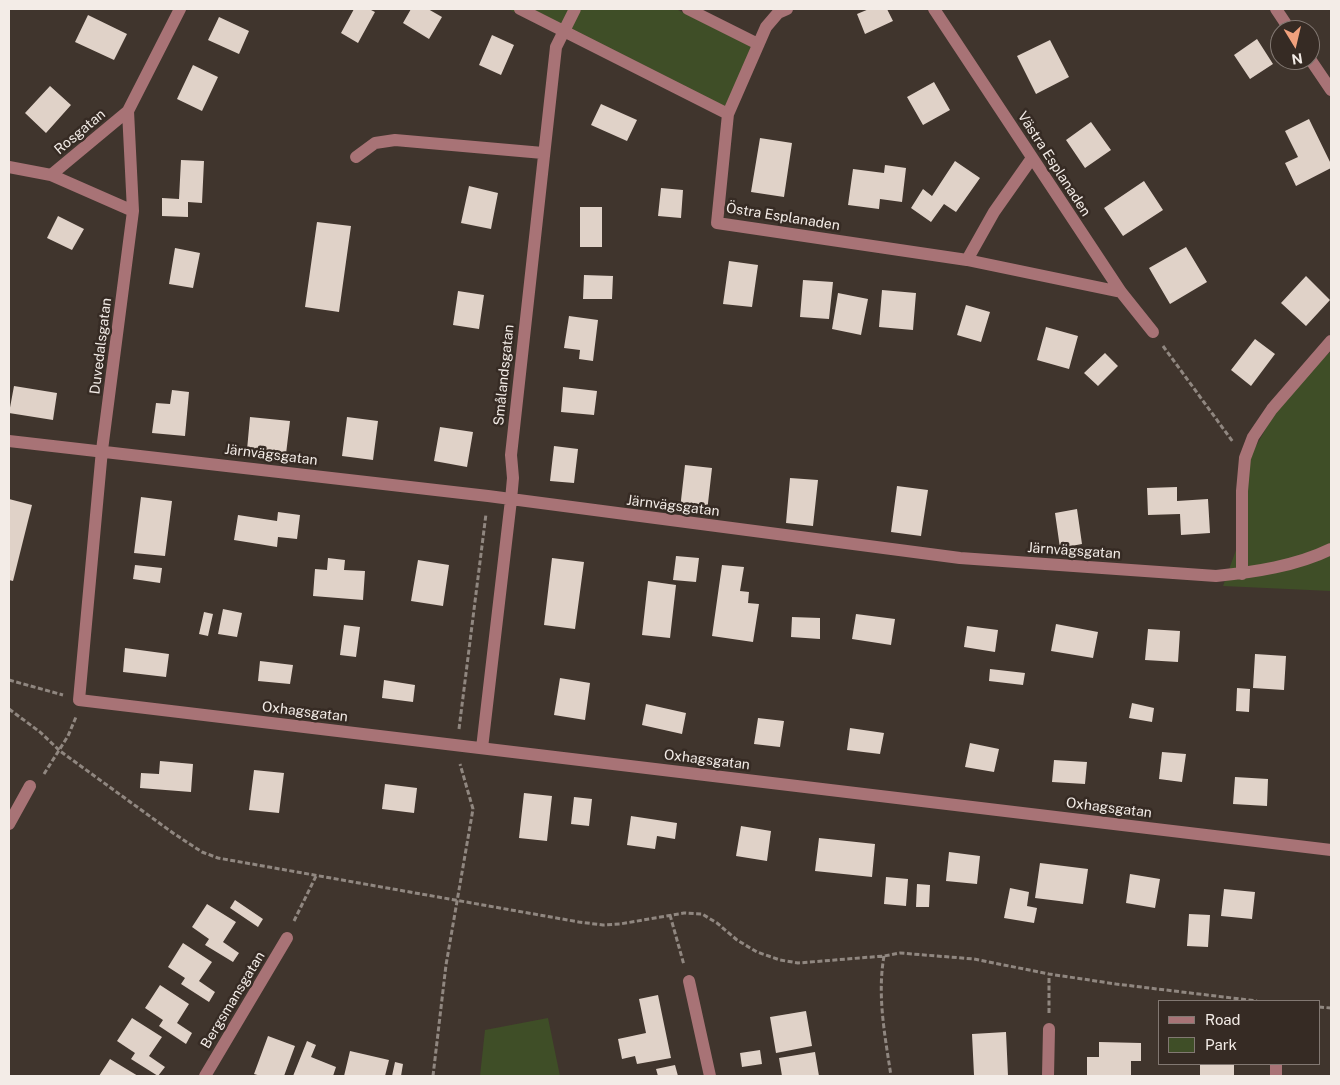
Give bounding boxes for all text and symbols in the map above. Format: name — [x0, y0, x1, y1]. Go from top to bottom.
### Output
north arrow — [1270, 20, 1320, 70]
text: N — [1291, 50, 1304, 68]
street label: Rosgatan — [51, 106, 109, 158]
street label: Västra Esplanaden — [1014, 109, 1094, 219]
street label: Östra Esplanaden — [725, 200, 841, 234]
street label: Duvedalsgatan — [87, 297, 115, 395]
street label: Smålandsgatan — [490, 324, 518, 426]
street label: Järnvägsgatan — [223, 441, 319, 469]
street label: Järnvägsgatan — [625, 492, 721, 520]
street label: Järnvägsgatan — [1027, 539, 1121, 563]
street label: Oxhagsgatan — [261, 698, 349, 726]
street label: Oxhagsgatan — [663, 746, 751, 774]
street label: Oxhagsgatan — [1065, 794, 1153, 822]
street label: Bergsmansgatan — [197, 948, 269, 1052]
legend — [1158, 1000, 1320, 1065]
text: Road — [1205, 1011, 1241, 1028]
text: Park — [1205, 1036, 1237, 1053]

